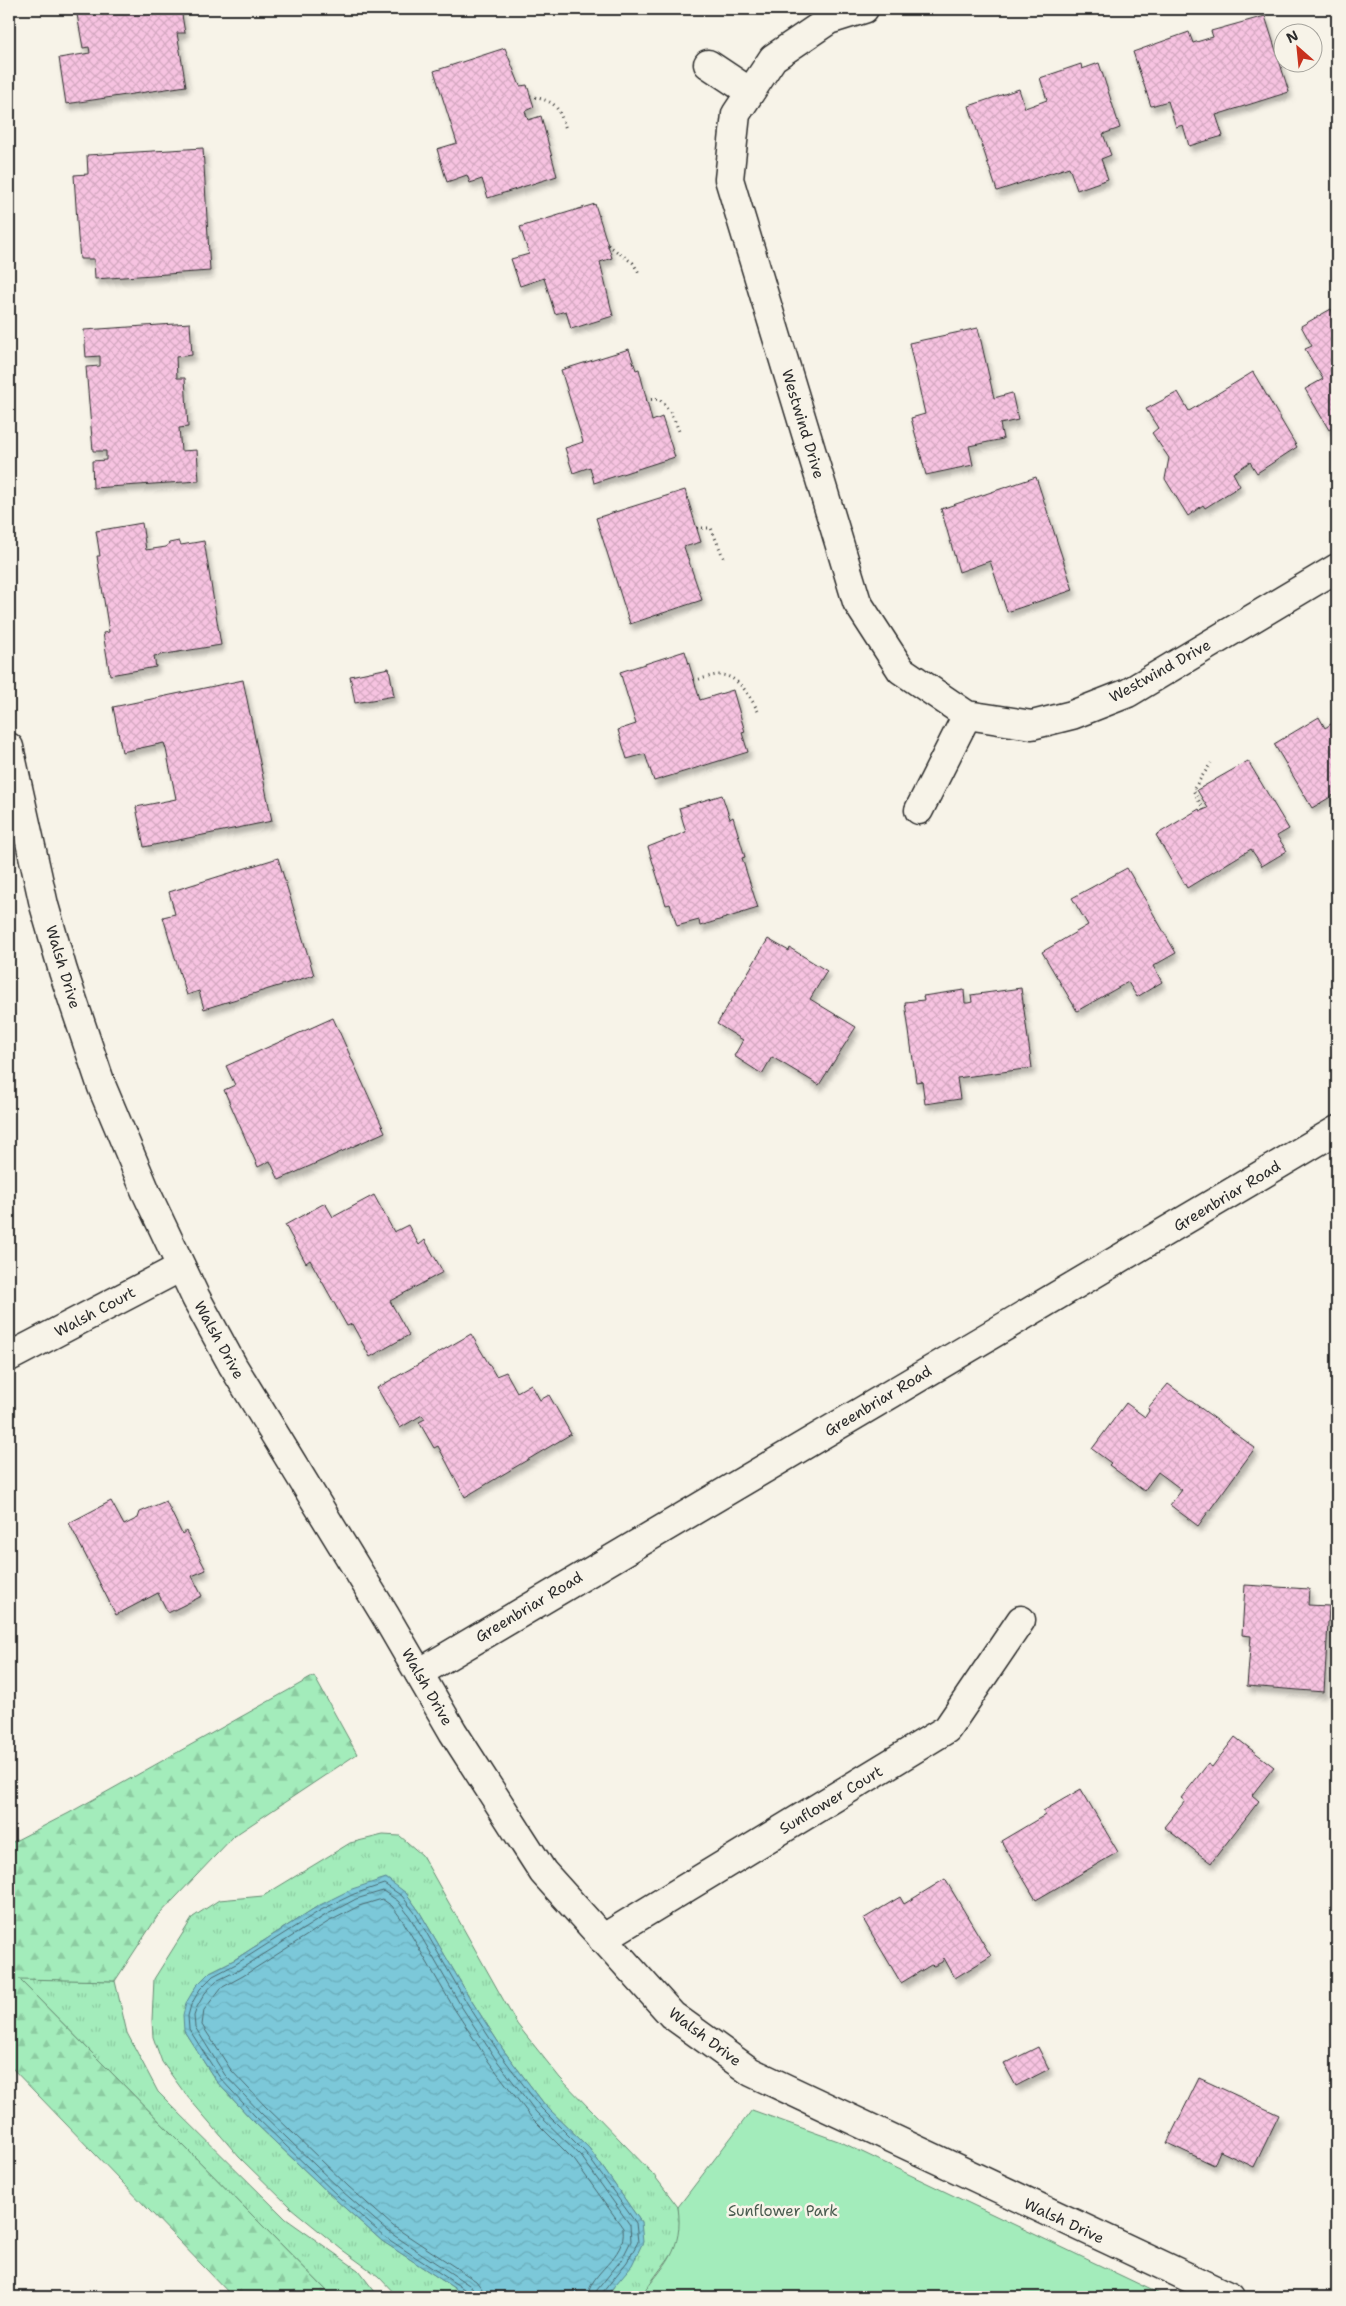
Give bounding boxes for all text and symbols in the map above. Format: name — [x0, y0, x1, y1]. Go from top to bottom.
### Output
north arrow — [1274, 22, 1324, 72]
text: N — [1283, 26, 1301, 47]
street label: Westwind Drive — [777, 367, 829, 481]
street label: Westwind Drive — [1106, 635, 1214, 707]
street label: Walsh Drive — [41, 923, 85, 1011]
street label: Greenbriar Road — [1170, 1156, 1285, 1236]
street label: Walsh Court — [51, 1282, 139, 1342]
street label: Walsh Drive — [189, 1297, 249, 1383]
street label: Greenbriar Road — [821, 1361, 936, 1441]
street label: Greenbriar Road — [472, 1567, 587, 1647]
street label: Walsh Drive — [397, 1645, 457, 1729]
street label: Sunflower Court — [776, 1761, 886, 1839]
street label: Walsh Drive — [665, 2003, 745, 2071]
street label: Walsh Drive — [1021, 2194, 1107, 2248]
park label: Sunflower Park — [728, 2201, 838, 2221]

